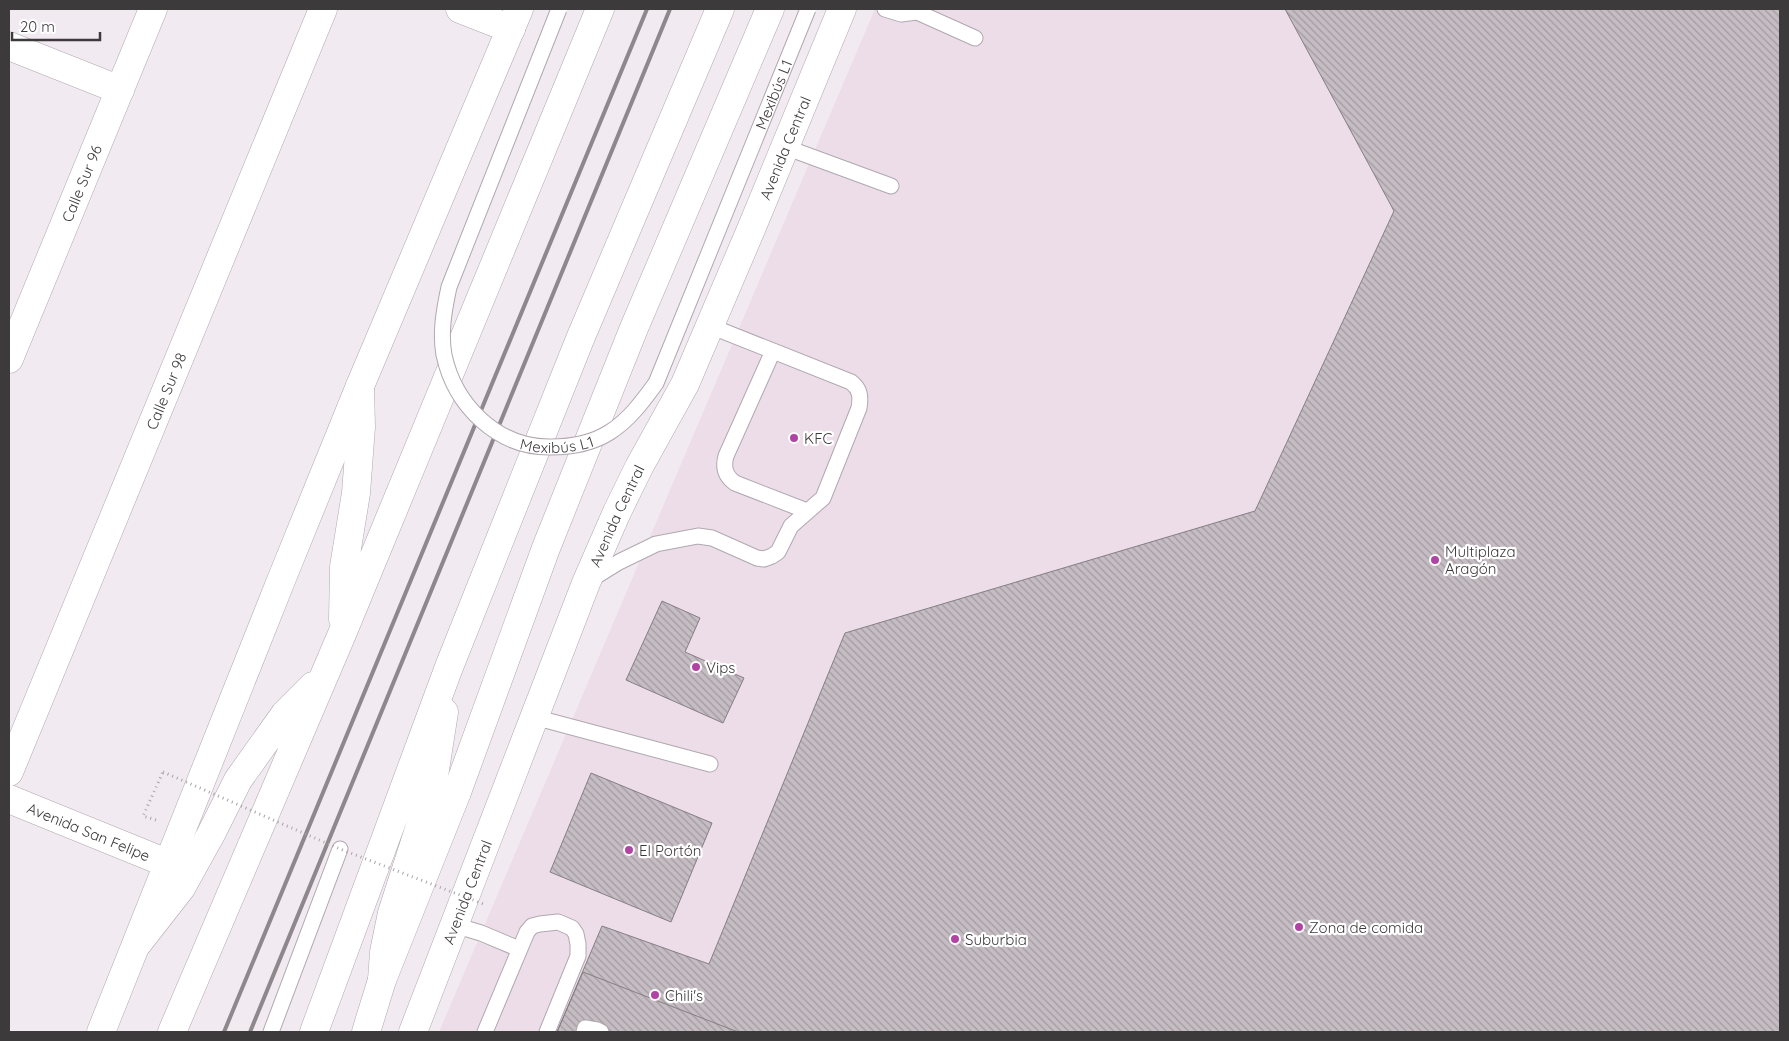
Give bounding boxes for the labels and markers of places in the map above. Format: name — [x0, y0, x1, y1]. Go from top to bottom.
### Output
place label: KFC — [804, 429, 832, 448]
marker: KFC — [788, 432, 800, 444]
place label: Multiplaza Aragón — [1445, 542, 1516, 578]
marker: Multiplaza Aragón — [1429, 554, 1441, 566]
place label: Vips — [706, 658, 735, 677]
marker: Vips — [690, 661, 702, 673]
place label: El Portón — [639, 841, 702, 860]
marker: El Portón — [623, 844, 635, 856]
place label: Zona de comida — [1309, 918, 1423, 937]
marker: Zona de comida — [1293, 921, 1305, 933]
place label: Suburbia — [965, 930, 1027, 949]
marker: Suburbia — [949, 933, 961, 945]
place label: Chili's — [665, 986, 703, 1005]
marker: Chili's — [649, 989, 661, 1001]

